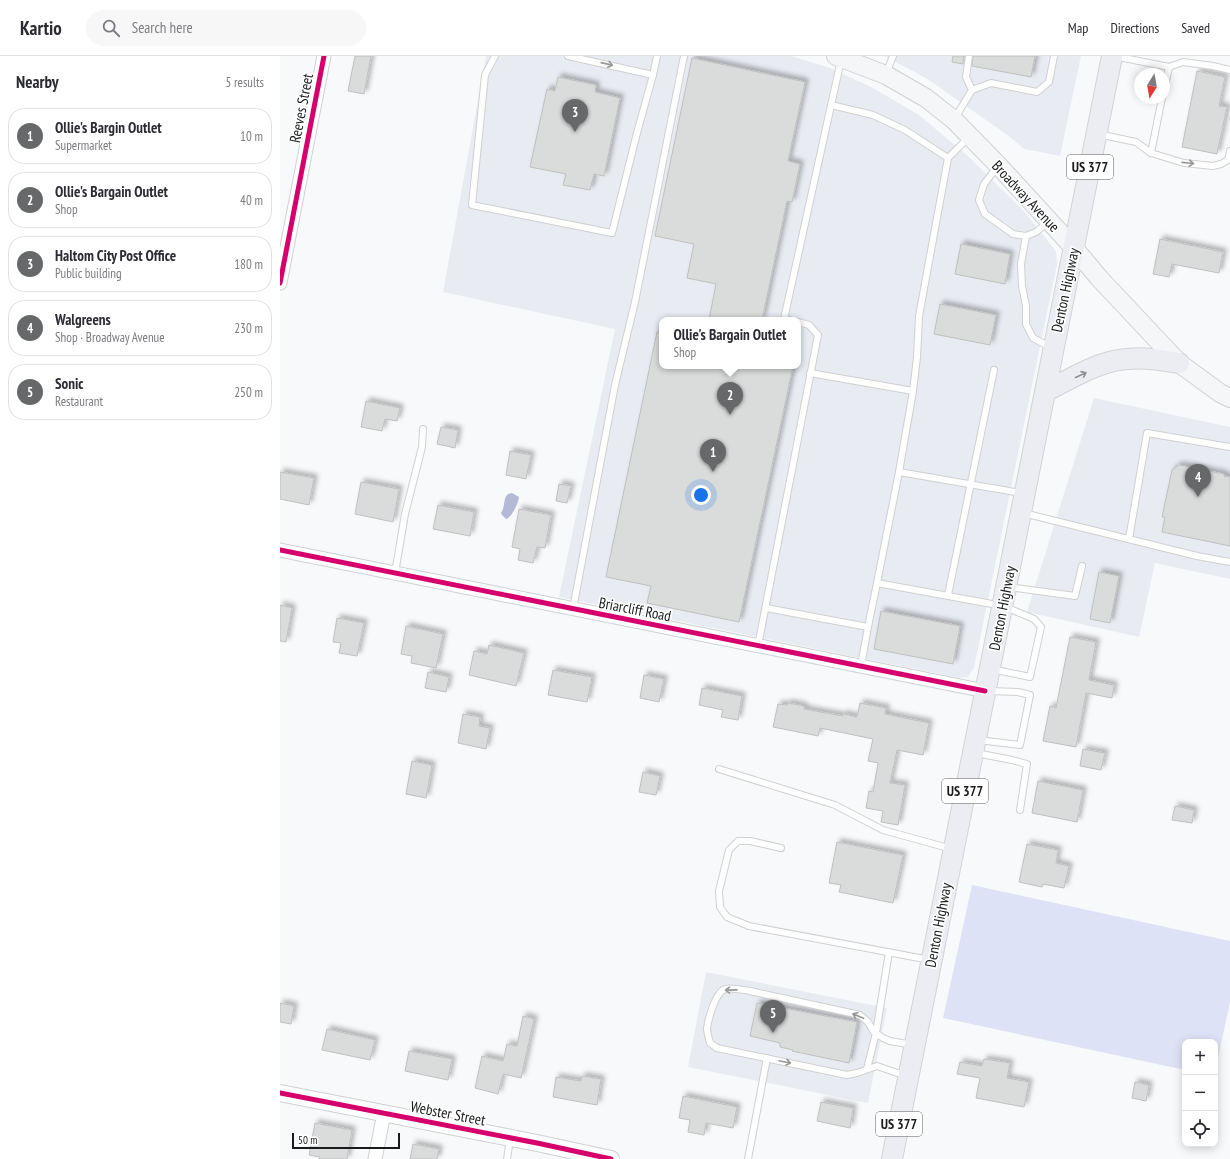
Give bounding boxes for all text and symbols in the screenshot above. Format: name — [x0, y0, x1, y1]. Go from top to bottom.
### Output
search box — [86, 10, 366, 46]
text: Kartio — [20, 16, 62, 40]
icon: search — [100, 17, 122, 39]
text: Search here — [132, 18, 193, 37]
text: Map — [1068, 19, 1088, 37]
text: Directions — [1110, 19, 1159, 37]
text: Saved — [1181, 19, 1210, 37]
one-way arrow — [600, 61, 613, 69]
north arrow — [1134, 68, 1170, 104]
text: Nearby — [16, 71, 59, 93]
street label: Reeves Street — [285, 72, 317, 144]
text: 5 results — [225, 74, 264, 91]
pin: 3 — [562, 99, 588, 132]
text: Ollie's Bargin Outlet — [55, 118, 162, 137]
text: 1 — [27, 128, 33, 145]
text: 10 m — [240, 128, 263, 145]
text: Supermarket — [55, 137, 112, 154]
road number: US 377 — [1067, 155, 1113, 179]
street label: Broadway Avenue — [988, 156, 1064, 236]
one-way arrow — [1182, 160, 1195, 167]
text: Ollie's Bargain Outlet — [55, 182, 168, 201]
text: 2 — [27, 192, 33, 209]
text: 40 m — [240, 192, 263, 209]
text: Shop — [55, 201, 78, 218]
text: Haltom City Post Office — [55, 246, 176, 265]
street label: Denton Highway — [1047, 246, 1083, 334]
text: 3 — [27, 256, 33, 273]
text: 180 m — [234, 256, 263, 273]
text: Public building — [55, 265, 122, 282]
text: Walgreens — [55, 310, 111, 329]
popup — [659, 317, 801, 369]
text: 4 — [27, 320, 33, 337]
text: 230 m — [234, 320, 263, 337]
text: Ollie's Bargain Outlet — [674, 325, 786, 344]
text: Shop · Broadway Avenue — [55, 329, 165, 346]
text: Shop — [674, 344, 696, 361]
one-way arrow — [1075, 371, 1087, 378]
text: Sonic — [55, 374, 84, 393]
pin: 2 — [717, 382, 743, 415]
text: 5 — [27, 384, 33, 401]
text: 250 m — [234, 384, 263, 401]
text: Restaurant — [55, 393, 103, 410]
pin: 1 — [700, 439, 726, 472]
pin: 4 — [1185, 464, 1211, 497]
your location — [691, 485, 711, 505]
street label: Denton Highway — [984, 564, 1020, 652]
street label: Briarcliff Road — [597, 593, 673, 625]
road number: US 377 — [942, 779, 988, 803]
street label: Denton Highway — [920, 881, 956, 969]
one-way arrow — [725, 986, 738, 993]
pin: 5 — [760, 1000, 786, 1033]
one-way arrow — [852, 1012, 864, 1020]
map controls — [1182, 1039, 1218, 1147]
button: + — [1182, 1039, 1218, 1075]
one-way arrow — [778, 1059, 791, 1067]
button: − — [1182, 1075, 1218, 1111]
street label: Webster Street — [409, 1096, 487, 1130]
button: locate — [1182, 1111, 1218, 1147]
road number: US 377 — [876, 1112, 922, 1136]
scale bar — [292, 1131, 400, 1150]
text: 50 m — [298, 1133, 317, 1147]

